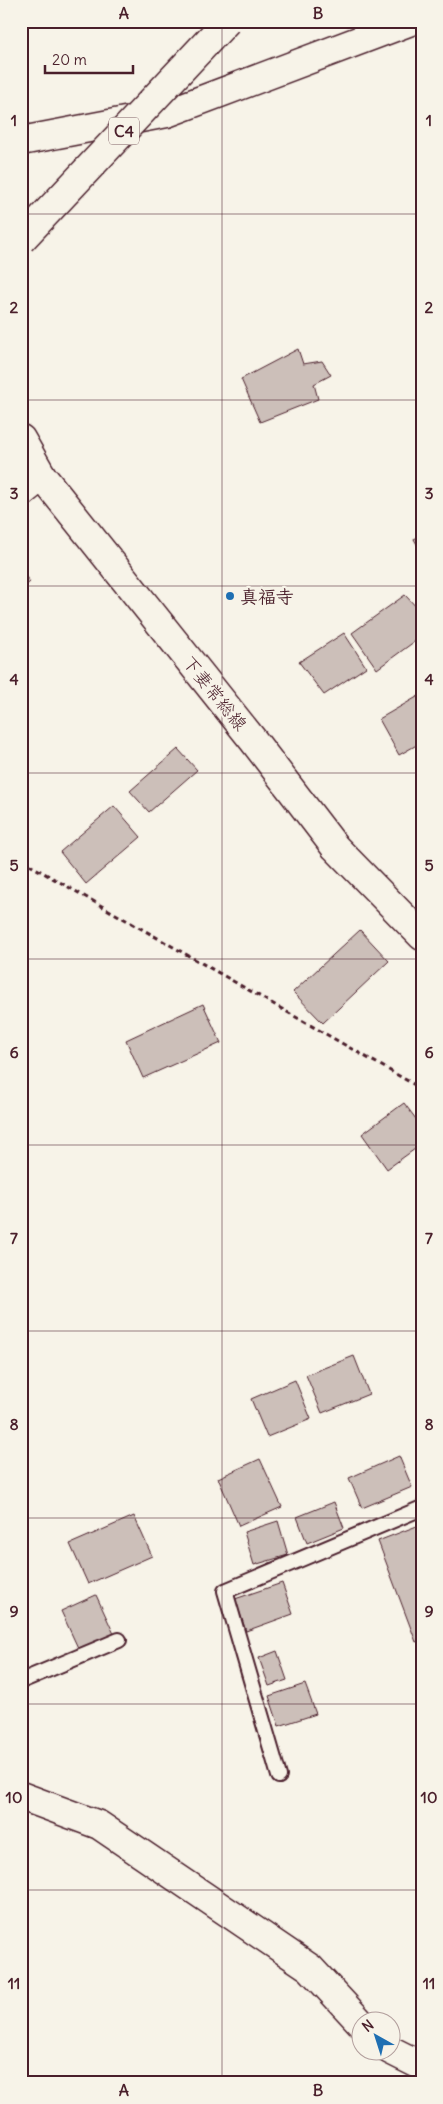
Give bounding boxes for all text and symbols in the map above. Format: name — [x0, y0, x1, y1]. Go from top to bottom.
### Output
text: A — [119, 3, 129, 23]
text: B — [313, 3, 324, 23]
scale bar — [45, 42, 132, 74]
text: 20 m — [52, 50, 87, 69]
text: 1 — [11, 110, 17, 130]
text: 1 — [426, 110, 432, 130]
road number: C4 — [109, 118, 139, 144]
text: 2 — [10, 297, 19, 317]
text: 2 — [425, 297, 434, 317]
text: 3 — [9, 483, 19, 503]
text: 3 — [424, 483, 434, 503]
place label: 真福寺 — [240, 585, 294, 608]
marker: 真福寺 — [224, 590, 236, 602]
street label: 下妻常総線 — [178, 651, 252, 735]
text: 4 — [9, 669, 19, 689]
text: 4 — [424, 669, 434, 689]
text: 5 — [9, 855, 19, 875]
text: 5 — [424, 855, 434, 875]
text: 6 — [9, 1042, 19, 1062]
text: 6 — [424, 1042, 434, 1062]
text: 7 — [10, 1228, 18, 1248]
text: 7 — [425, 1228, 433, 1248]
text: 8 — [9, 1414, 19, 1434]
text: 8 — [424, 1414, 434, 1434]
text: 9 — [9, 1601, 19, 1621]
text: 9 — [424, 1601, 434, 1621]
text: 10 — [6, 1787, 22, 1807]
text: 10 — [421, 1787, 437, 1807]
text: 11 — [8, 1973, 20, 1993]
text: 11 — [423, 1973, 435, 1993]
north arrow — [350, 2012, 400, 2062]
text: N — [358, 2016, 377, 2036]
text: A — [119, 2080, 129, 2100]
text: B — [313, 2080, 324, 2100]

